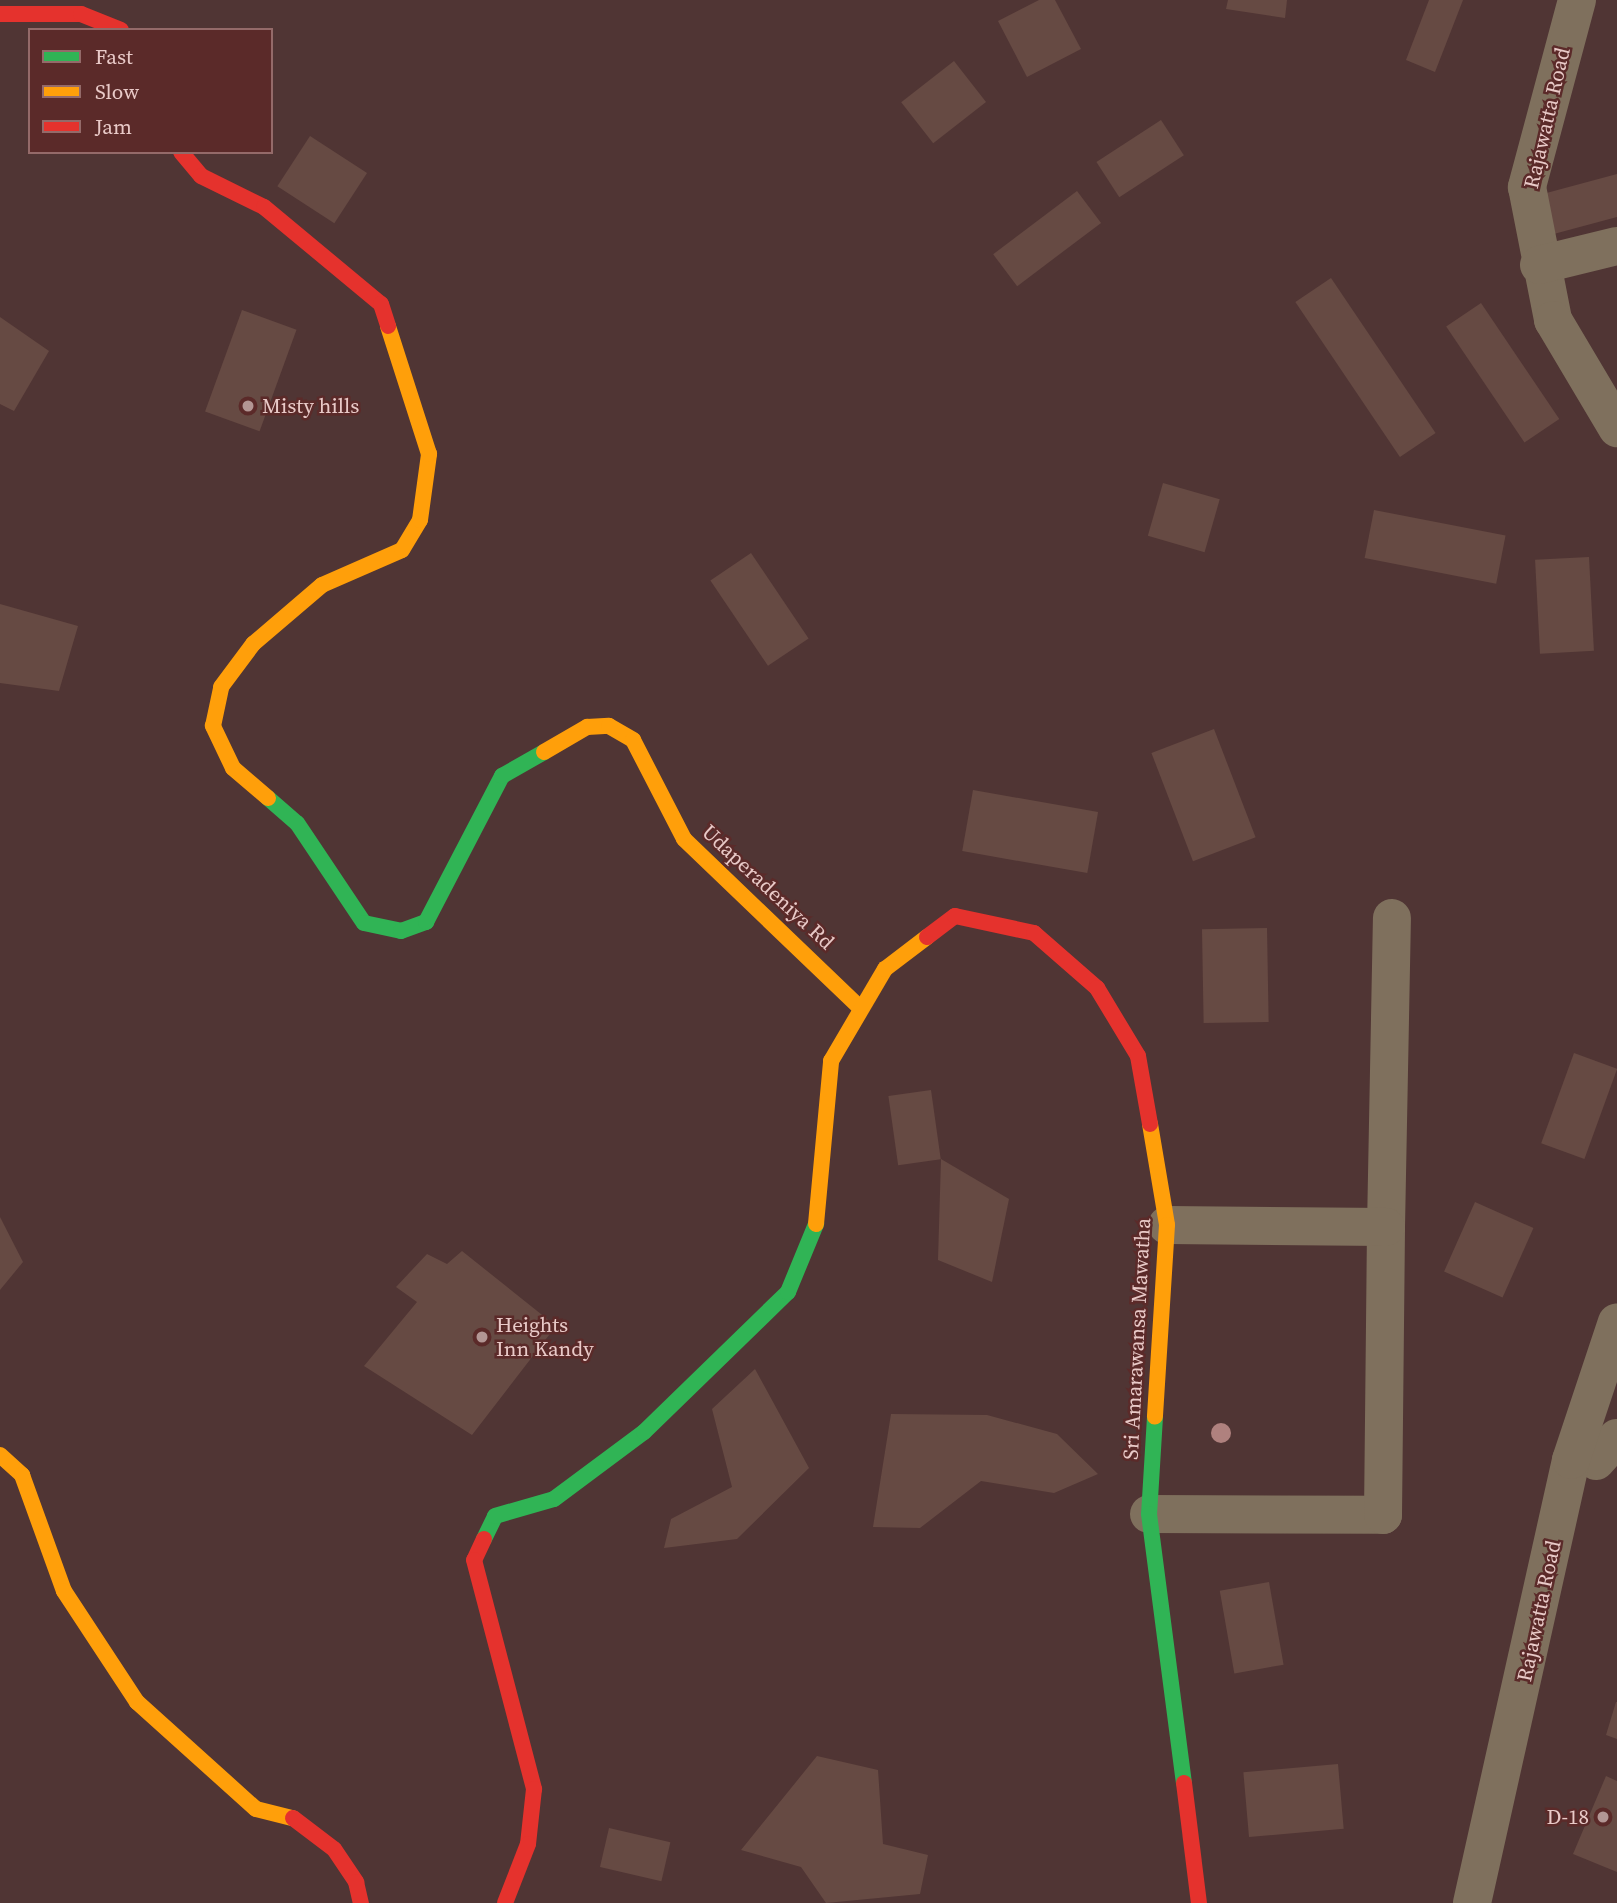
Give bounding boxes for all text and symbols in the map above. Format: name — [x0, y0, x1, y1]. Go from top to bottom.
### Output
legend — [28, 28, 273, 154]
text: Fast — [95, 42, 133, 71]
street label: Rajawatta Road — [1519, 45, 1575, 191]
text: Slow — [95, 77, 139, 106]
text: Jam — [95, 112, 132, 141]
place label: Misty hills — [262, 393, 359, 419]
marker: Misty hills — [240, 398, 256, 414]
street label: Udaperadeniya Rd — [697, 819, 839, 955]
street label: Sri Amarawansa Mawatha — [1118, 1217, 1156, 1461]
place label: Heights Inn Kandy — [496, 1312, 594, 1362]
marker: Heights Inn Kandy — [474, 1329, 490, 1345]
street label: Rajawatta Road — [1512, 1538, 1566, 1684]
place label: D-18 — [1547, 1804, 1589, 1830]
marker: D-18 — [1595, 1809, 1611, 1825]

